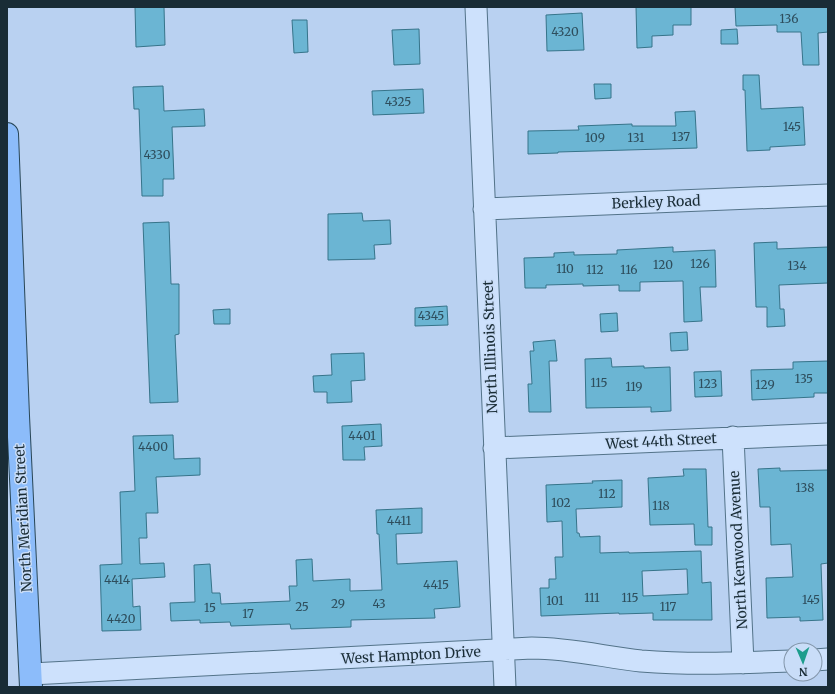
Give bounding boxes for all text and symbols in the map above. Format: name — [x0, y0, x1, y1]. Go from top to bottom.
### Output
house number: 136 — [779, 11, 799, 26]
house number: 4320 — [551, 24, 579, 39]
house number: 4325 — [385, 94, 411, 109]
house number: 145 — [783, 119, 801, 134]
house number: 137 — [672, 129, 690, 144]
house number: 109 — [585, 130, 605, 145]
house number: 131 — [628, 130, 645, 145]
house number: 4330 — [143, 147, 171, 162]
street label: Berkley Road — [611, 191, 701, 213]
house number: 126 — [690, 256, 710, 271]
house number: 120 — [653, 257, 673, 272]
house number: 134 — [787, 258, 807, 273]
house number: 110 — [556, 261, 574, 276]
house number: 112 — [586, 262, 604, 277]
house number: 116 — [620, 262, 638, 277]
street label: North Illinois Street — [479, 279, 501, 414]
house number: 4345 — [418, 308, 444, 323]
house number: 135 — [795, 371, 813, 386]
house number: 115 — [590, 375, 608, 390]
house number: 123 — [699, 376, 718, 391]
house number: 129 — [755, 377, 775, 392]
house number: 119 — [625, 379, 643, 394]
house number: 4401 — [348, 428, 376, 443]
street label: West 44th Street — [604, 429, 718, 453]
house number: 4400 — [138, 439, 168, 454]
street label: North Meridian Street — [10, 443, 36, 592]
street label: North Kenwood Avenue — [725, 470, 751, 630]
house number: 138 — [796, 480, 814, 495]
house number: 112 — [598, 486, 616, 501]
house number: 102 — [551, 495, 571, 510]
house number: 118 — [652, 498, 670, 513]
house number: 4411 — [387, 513, 412, 528]
house number: 4414 — [104, 572, 131, 587]
house number: 4415 — [423, 577, 449, 592]
house number: 111 — [584, 590, 600, 605]
house number: 115 — [621, 590, 639, 605]
house number: 145 — [802, 592, 820, 607]
house number: 101 — [546, 593, 564, 608]
house number: 29 — [331, 596, 345, 611]
house number: 43 — [372, 596, 386, 611]
house number: 25 — [295, 599, 309, 614]
house number: 117 — [660, 599, 676, 614]
house number: 15 — [204, 600, 216, 615]
house number: 17 — [242, 606, 254, 621]
house number: 4420 — [107, 611, 136, 626]
street label: West Hampton Drive — [340, 642, 481, 668]
north arrow — [783, 642, 823, 682]
text: N — [798, 665, 808, 679]

